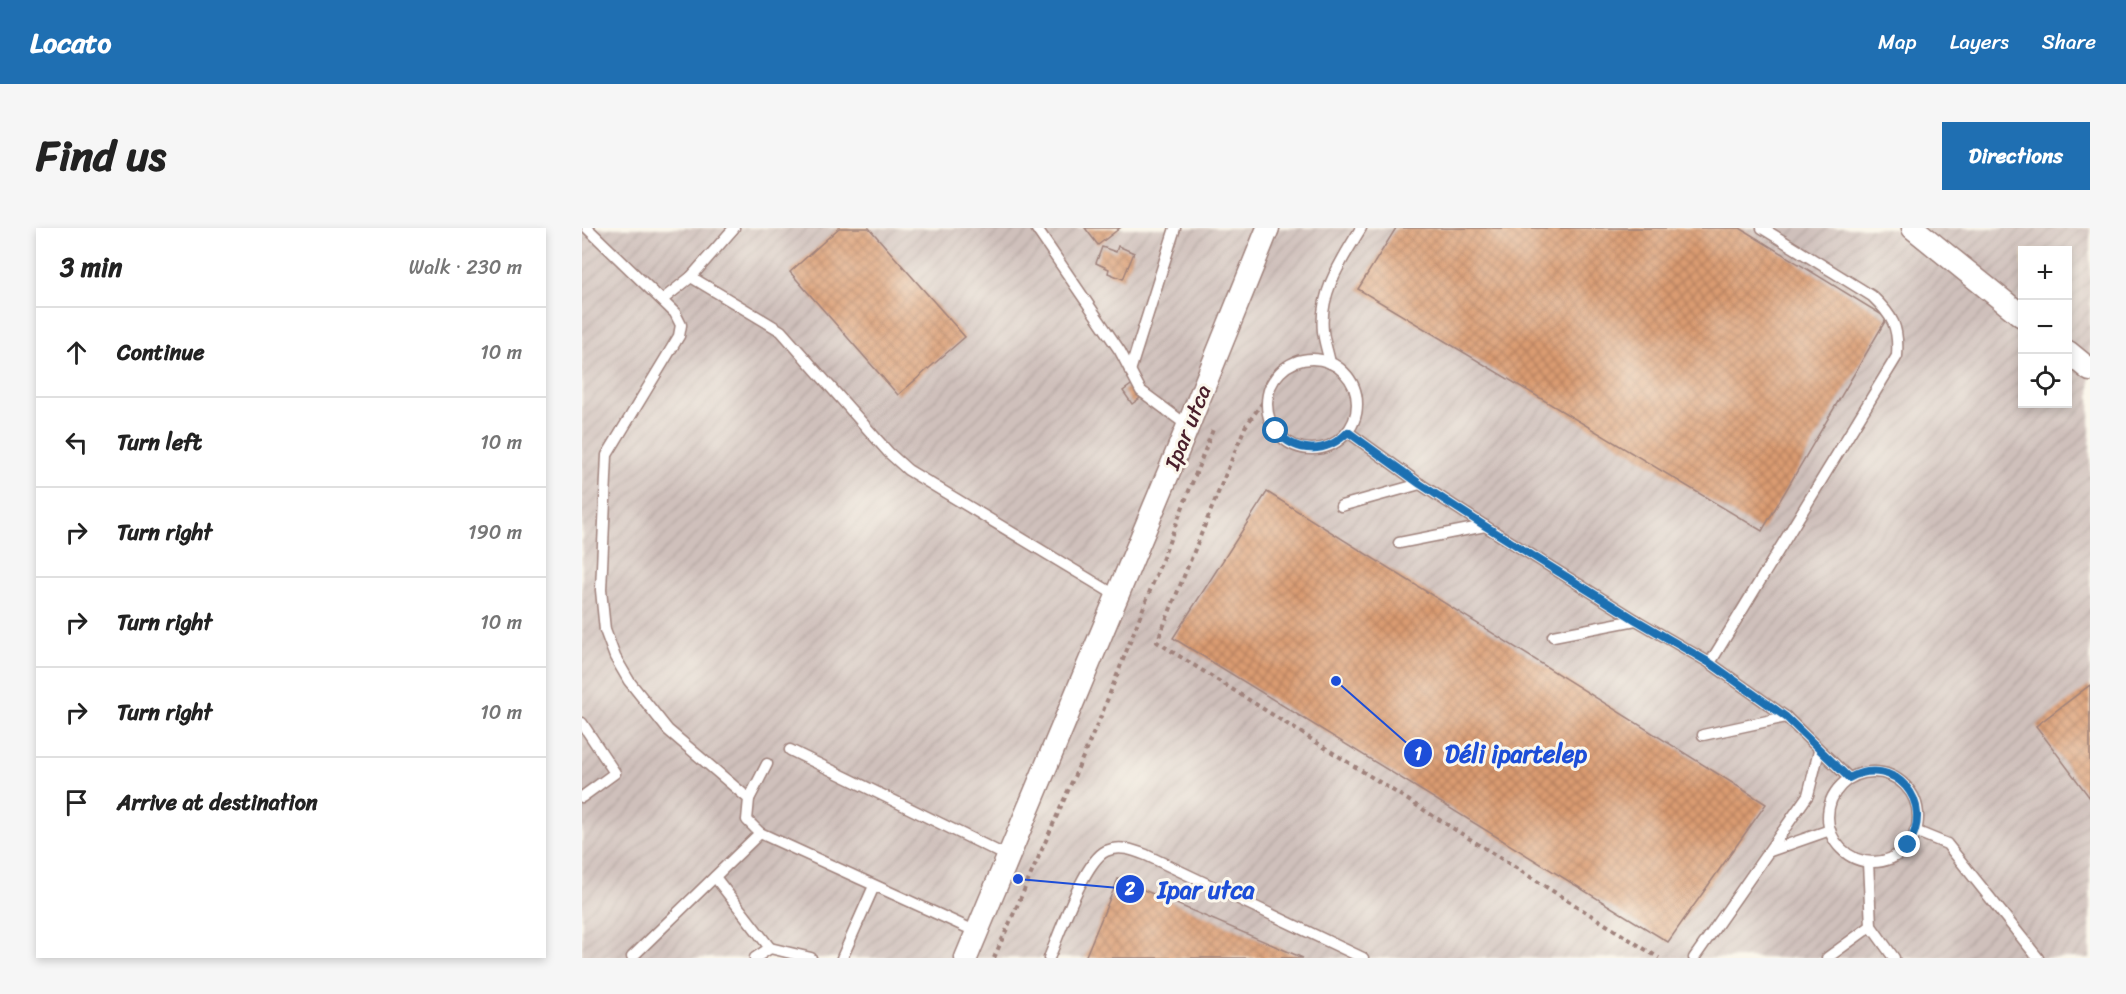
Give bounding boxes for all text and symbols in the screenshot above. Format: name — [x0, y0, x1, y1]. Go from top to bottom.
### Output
text: Locato — [30, 18, 111, 67]
text: Map — [1878, 23, 1917, 61]
text: Layers — [1950, 23, 2009, 61]
text: Share — [2042, 23, 2096, 61]
text: Find us — [36, 119, 166, 193]
button: Directions — [1942, 122, 2090, 190]
text: 3 min — [60, 244, 122, 290]
map controls — [2018, 246, 2072, 408]
button: + — [2018, 246, 2072, 300]
text: Walk · 230 m — [409, 250, 522, 285]
button: − — [2018, 300, 2072, 354]
text: Continue — [117, 333, 205, 372]
text: 10 m — [480, 335, 522, 370]
icon: ahead — [60, 336, 93, 369]
button: locate — [2018, 354, 2072, 408]
street label: Ipar utca — [1152, 379, 1222, 477]
route start — [1262, 417, 1288, 443]
text: Turn left — [117, 423, 202, 462]
text: 10 m — [480, 425, 522, 460]
icon: left — [60, 426, 93, 459]
text: Turn right — [117, 513, 212, 552]
text: 190 m — [468, 515, 522, 550]
icon: right — [60, 516, 93, 549]
text: Turn right — [117, 603, 212, 642]
text: 10 m — [480, 605, 522, 640]
icon: right — [60, 606, 93, 639]
text: Turn right — [117, 693, 212, 732]
text: 10 m — [480, 695, 522, 730]
icon: right — [60, 696, 93, 729]
callout: Déli ipartelep — [1403, 732, 1598, 774]
text: Déli ipartelep — [1445, 733, 1587, 775]
text: 1 — [1414, 738, 1422, 770]
text: Arrive at destination — [117, 783, 318, 822]
icon: arrive — [60, 786, 93, 819]
route end — [1894, 831, 1920, 857]
callout: Ipar utca — [1115, 868, 1266, 910]
text: Ipar utca — [1156, 869, 1255, 911]
text: 2 — [1124, 873, 1136, 905]

